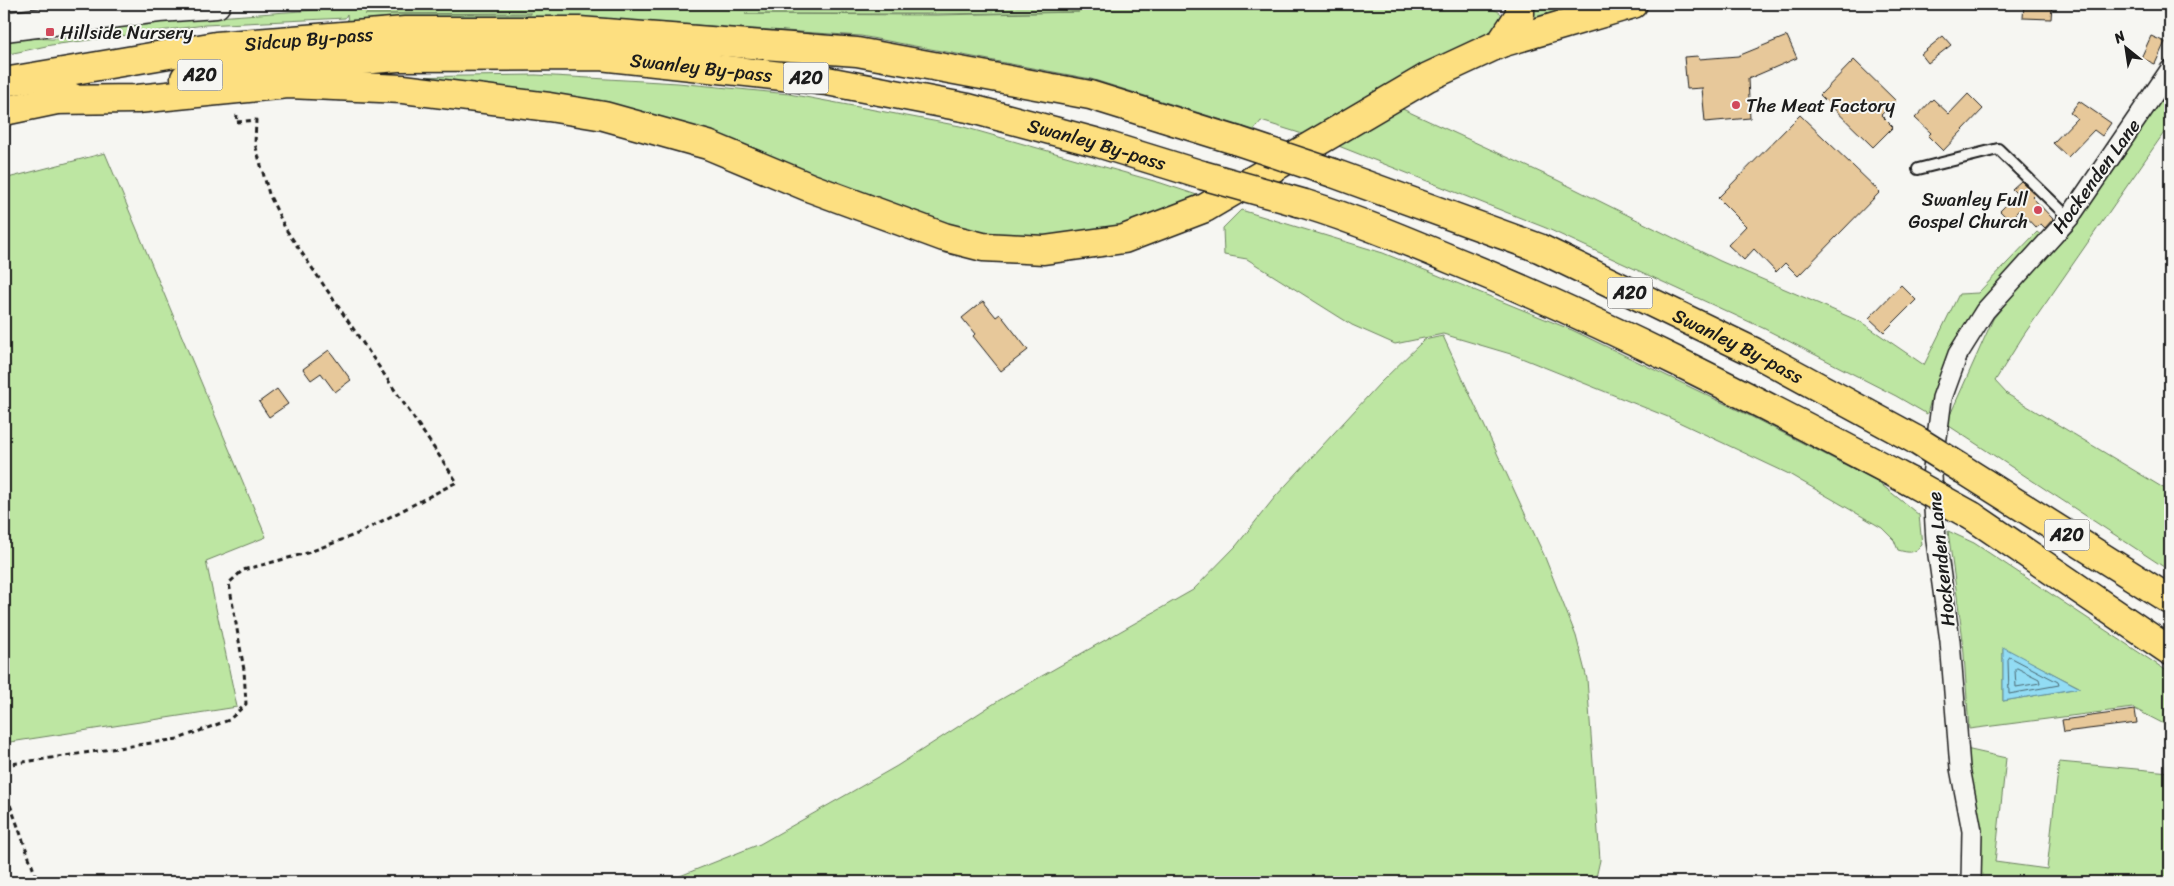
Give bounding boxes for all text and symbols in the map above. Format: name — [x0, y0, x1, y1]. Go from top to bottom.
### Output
place label: Hillside Nursery — [60, 16, 193, 49]
street label: Sidcup By-pass — [243, 17, 374, 60]
north arrow — [2102, 22, 2152, 72]
text: N — [2108, 24, 2130, 51]
marker: Hillside Nursery — [44, 26, 56, 38]
street label: Swanley By-pass — [628, 43, 774, 91]
road number: A20 — [178, 60, 222, 90]
road number: A20 — [784, 62, 828, 94]
place label: The Meat Factory — [1746, 89, 1895, 122]
marker: The Meat Factory — [1730, 99, 1742, 111]
street label: Swanley By-pass — [1024, 108, 1171, 180]
street label: Hockenden Lane — [2043, 111, 2149, 241]
place label: Swanley Full Gospel Church — [1908, 183, 2029, 238]
marker: Swanley Full Gospel Church — [2032, 204, 2044, 216]
road number: A20 — [1608, 278, 1652, 308]
street label: Swanley By-pass — [1667, 299, 1810, 393]
street label: Hockenden Lane — [1917, 490, 1964, 628]
road number: A20 — [2044, 520, 2090, 550]

